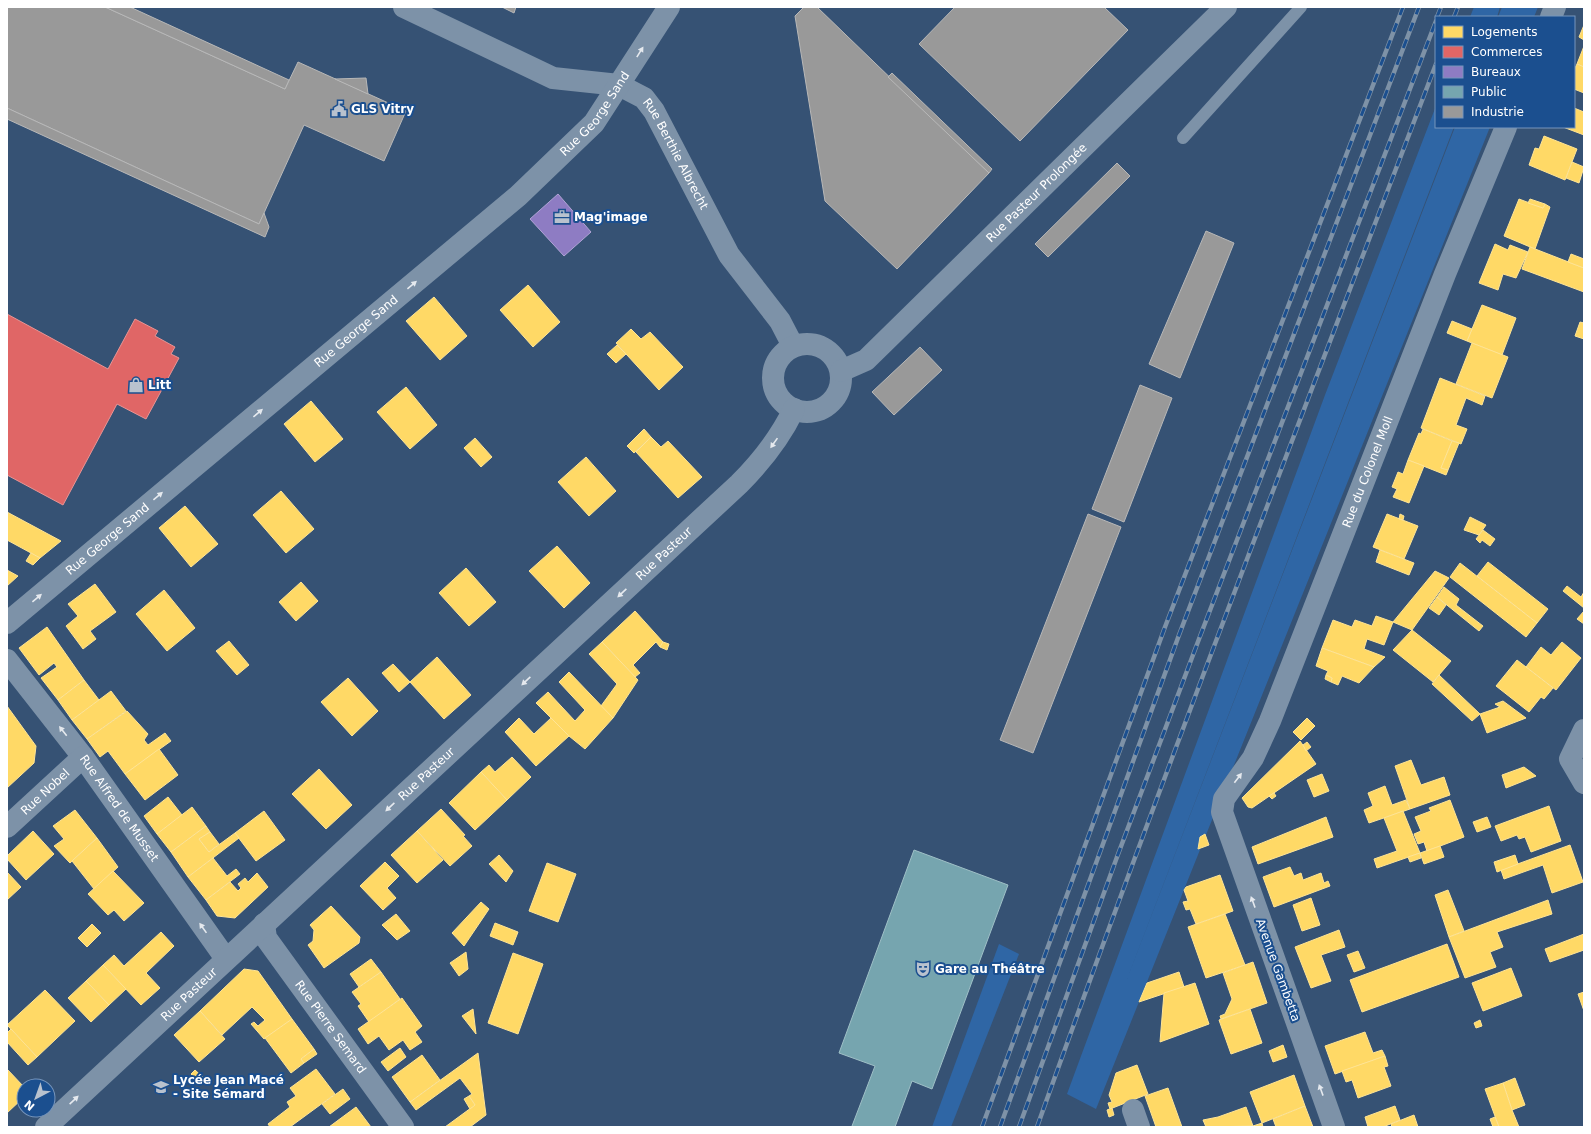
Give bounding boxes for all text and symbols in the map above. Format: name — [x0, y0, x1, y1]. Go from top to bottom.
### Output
legend — [1435, 16, 1575, 128]
text: Logements — [1471, 25, 1537, 39]
text: Commerces — [1471, 45, 1542, 59]
one-way arrow — [636, 47, 644, 58]
text: Bureaux — [1471, 65, 1521, 79]
street label: Rue George Sand — [557, 69, 632, 159]
text: Public — [1471, 85, 1507, 99]
street label: Rue Berthie Albrecht — [640, 96, 711, 212]
public building icon: GLS Vitry — [330, 100, 348, 118]
place label: GLS Vitry — [351, 102, 414, 116]
text: Industrie — [1471, 105, 1524, 119]
street label: Rue Pasteur Prolongée — [983, 141, 1090, 245]
office icon: Mag'image — [553, 208, 571, 226]
place label: Mag'image — [574, 210, 648, 224]
one-way arrow — [406, 281, 417, 290]
street label: Rue George Sand — [312, 292, 401, 370]
shop icon: Litt — [127, 376, 145, 394]
place label: Litt — [148, 378, 171, 392]
one-way arrow — [253, 409, 264, 418]
street label: Rue du Colonel Moll — [1339, 414, 1396, 530]
one-way arrow — [770, 437, 778, 448]
one-way arrow — [153, 492, 164, 501]
street label: Rue George Sand — [63, 500, 152, 578]
street label: Rue Pasteur — [633, 524, 695, 583]
one-way arrow — [617, 588, 627, 597]
one-way arrow — [32, 593, 42, 602]
one-way arrow — [522, 676, 531, 685]
one-way arrow — [58, 725, 67, 736]
street label: Rue Pasteur — [395, 744, 458, 803]
street label: Rue Alfred de Musset — [77, 752, 162, 865]
street label: Rue Nobel — [18, 766, 73, 818]
one-way arrow — [1234, 773, 1242, 783]
one-way arrow — [385, 802, 395, 812]
one-way arrow — [1250, 896, 1256, 908]
street label: Avenue Gambetta — [1253, 917, 1303, 1023]
one-way arrow — [199, 922, 207, 933]
theatre icon: Gare au Théâtre — [914, 960, 932, 978]
place label: Gare au Théâtre — [935, 962, 1045, 976]
street label: Rue Pasteur — [158, 965, 220, 1024]
street label: Rue Pierre Semard — [292, 978, 369, 1076]
place label: Lycée Jean Macé - Site Sémard — [173, 1073, 284, 1101]
north arrow — [16, 1078, 56, 1118]
school or university icon: Lycée Jean Macé - Site Sémard — [152, 1078, 170, 1096]
one-way arrow — [1318, 1084, 1324, 1096]
one-way arrow — [69, 1096, 79, 1105]
text: N — [22, 1097, 38, 1113]

